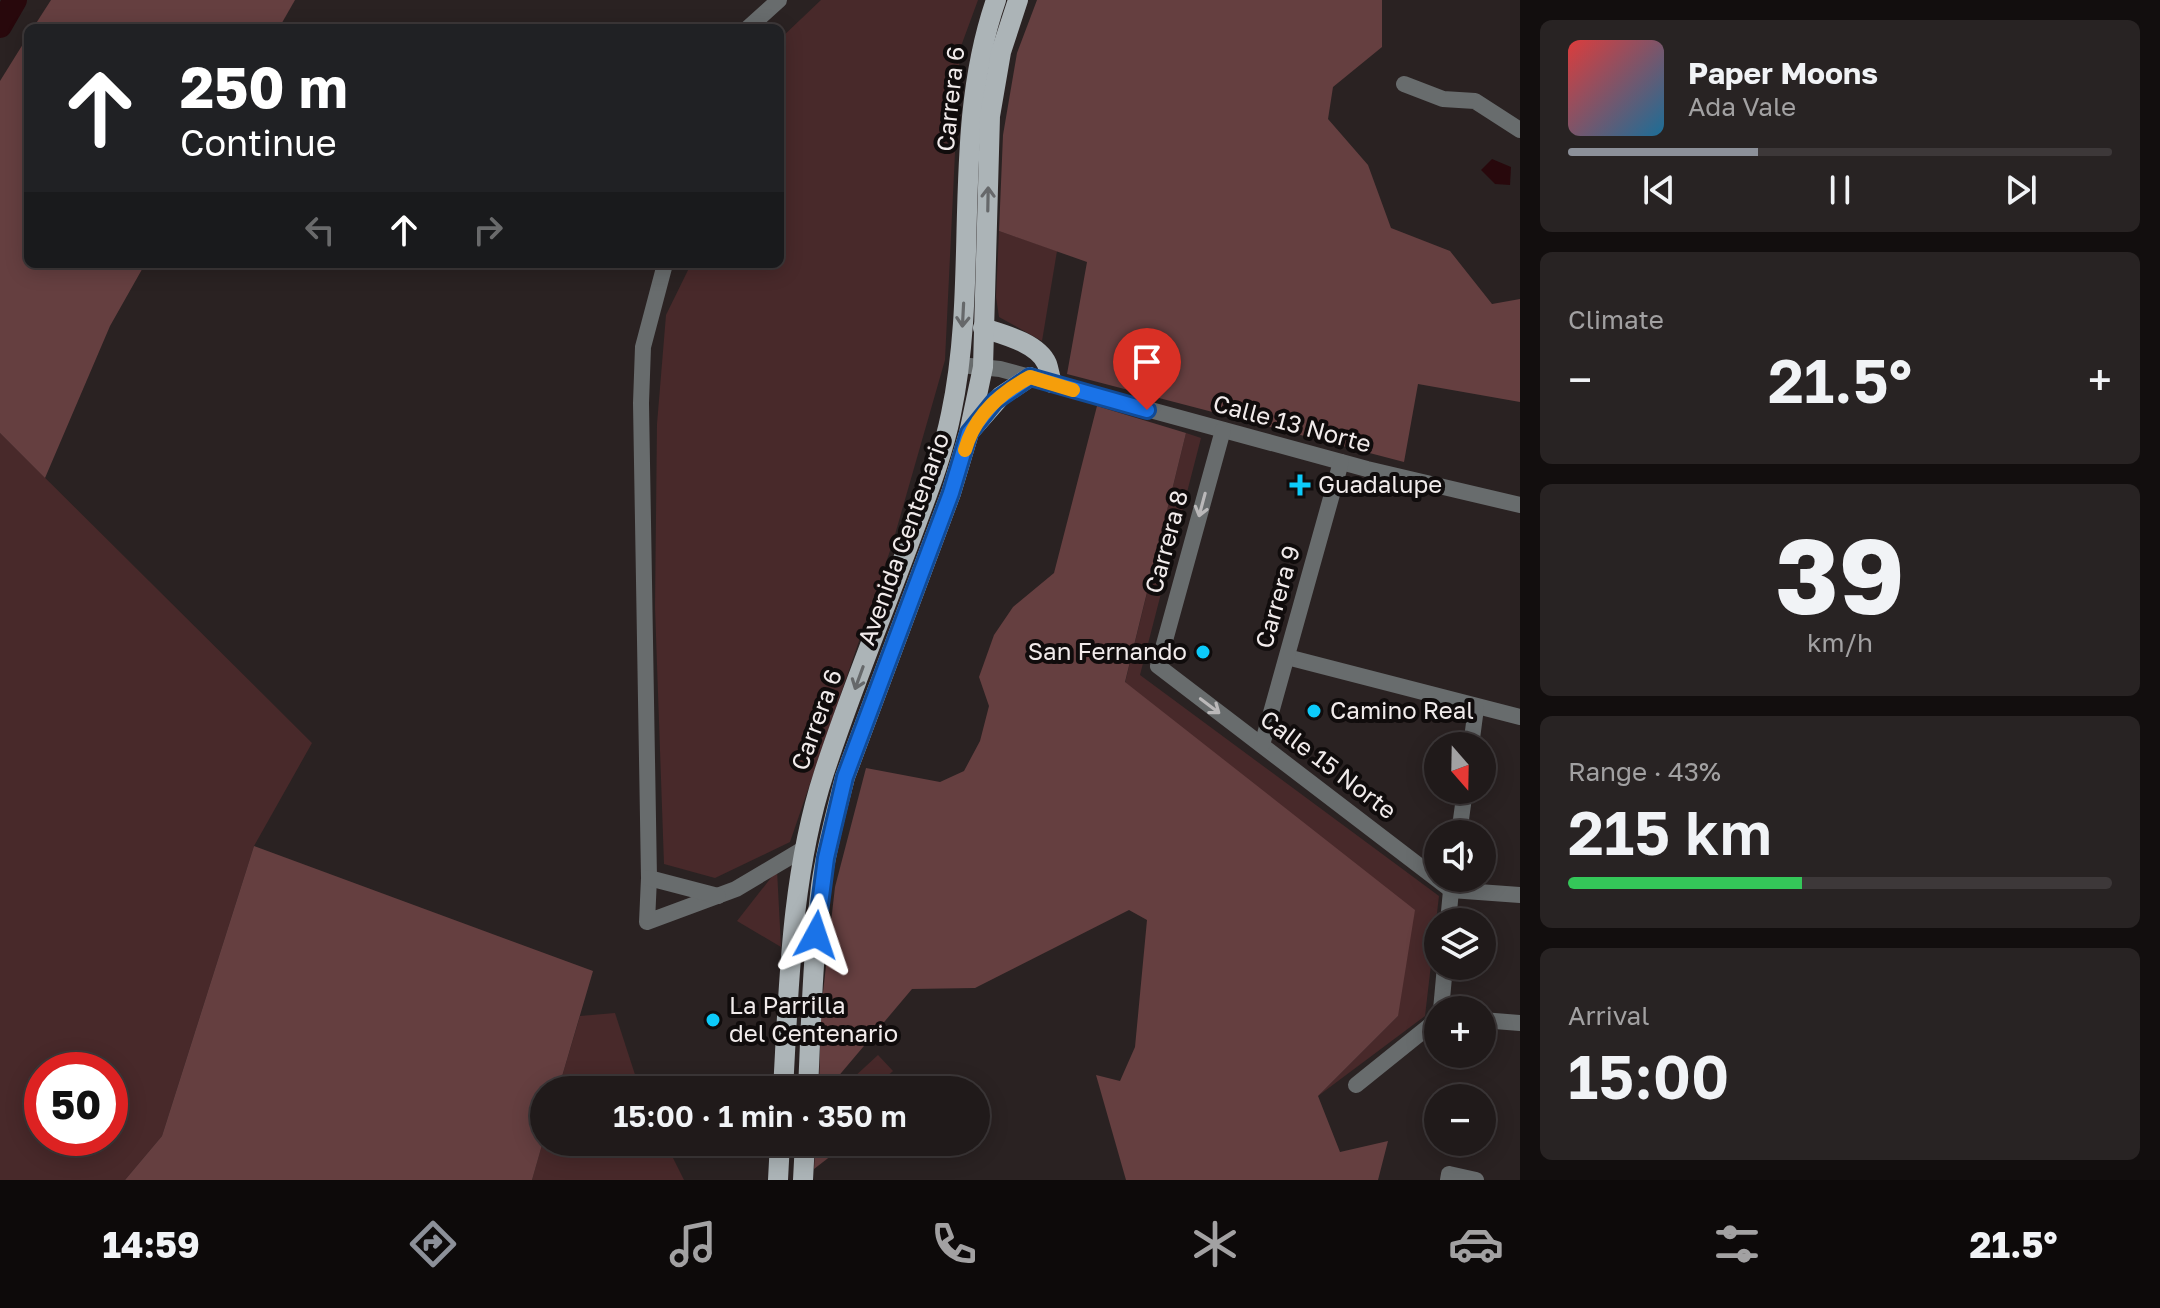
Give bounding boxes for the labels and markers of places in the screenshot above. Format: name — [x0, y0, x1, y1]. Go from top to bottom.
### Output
pin — [1113, 328, 1181, 410]
place label: Guadalupe — [1318, 469, 1442, 498]
marker: Guadalupe — [1289, 474, 1311, 496]
place label: San Fernando — [1028, 636, 1187, 665]
marker: San Fernando — [1194, 643, 1212, 661]
place label: Camino Real — [1330, 695, 1474, 724]
marker: Camino Real — [1305, 702, 1323, 720]
place label: La Parrilla del Centenario — [729, 990, 898, 1047]
marker: La Parrilla del Centenario — [704, 1011, 722, 1029]

